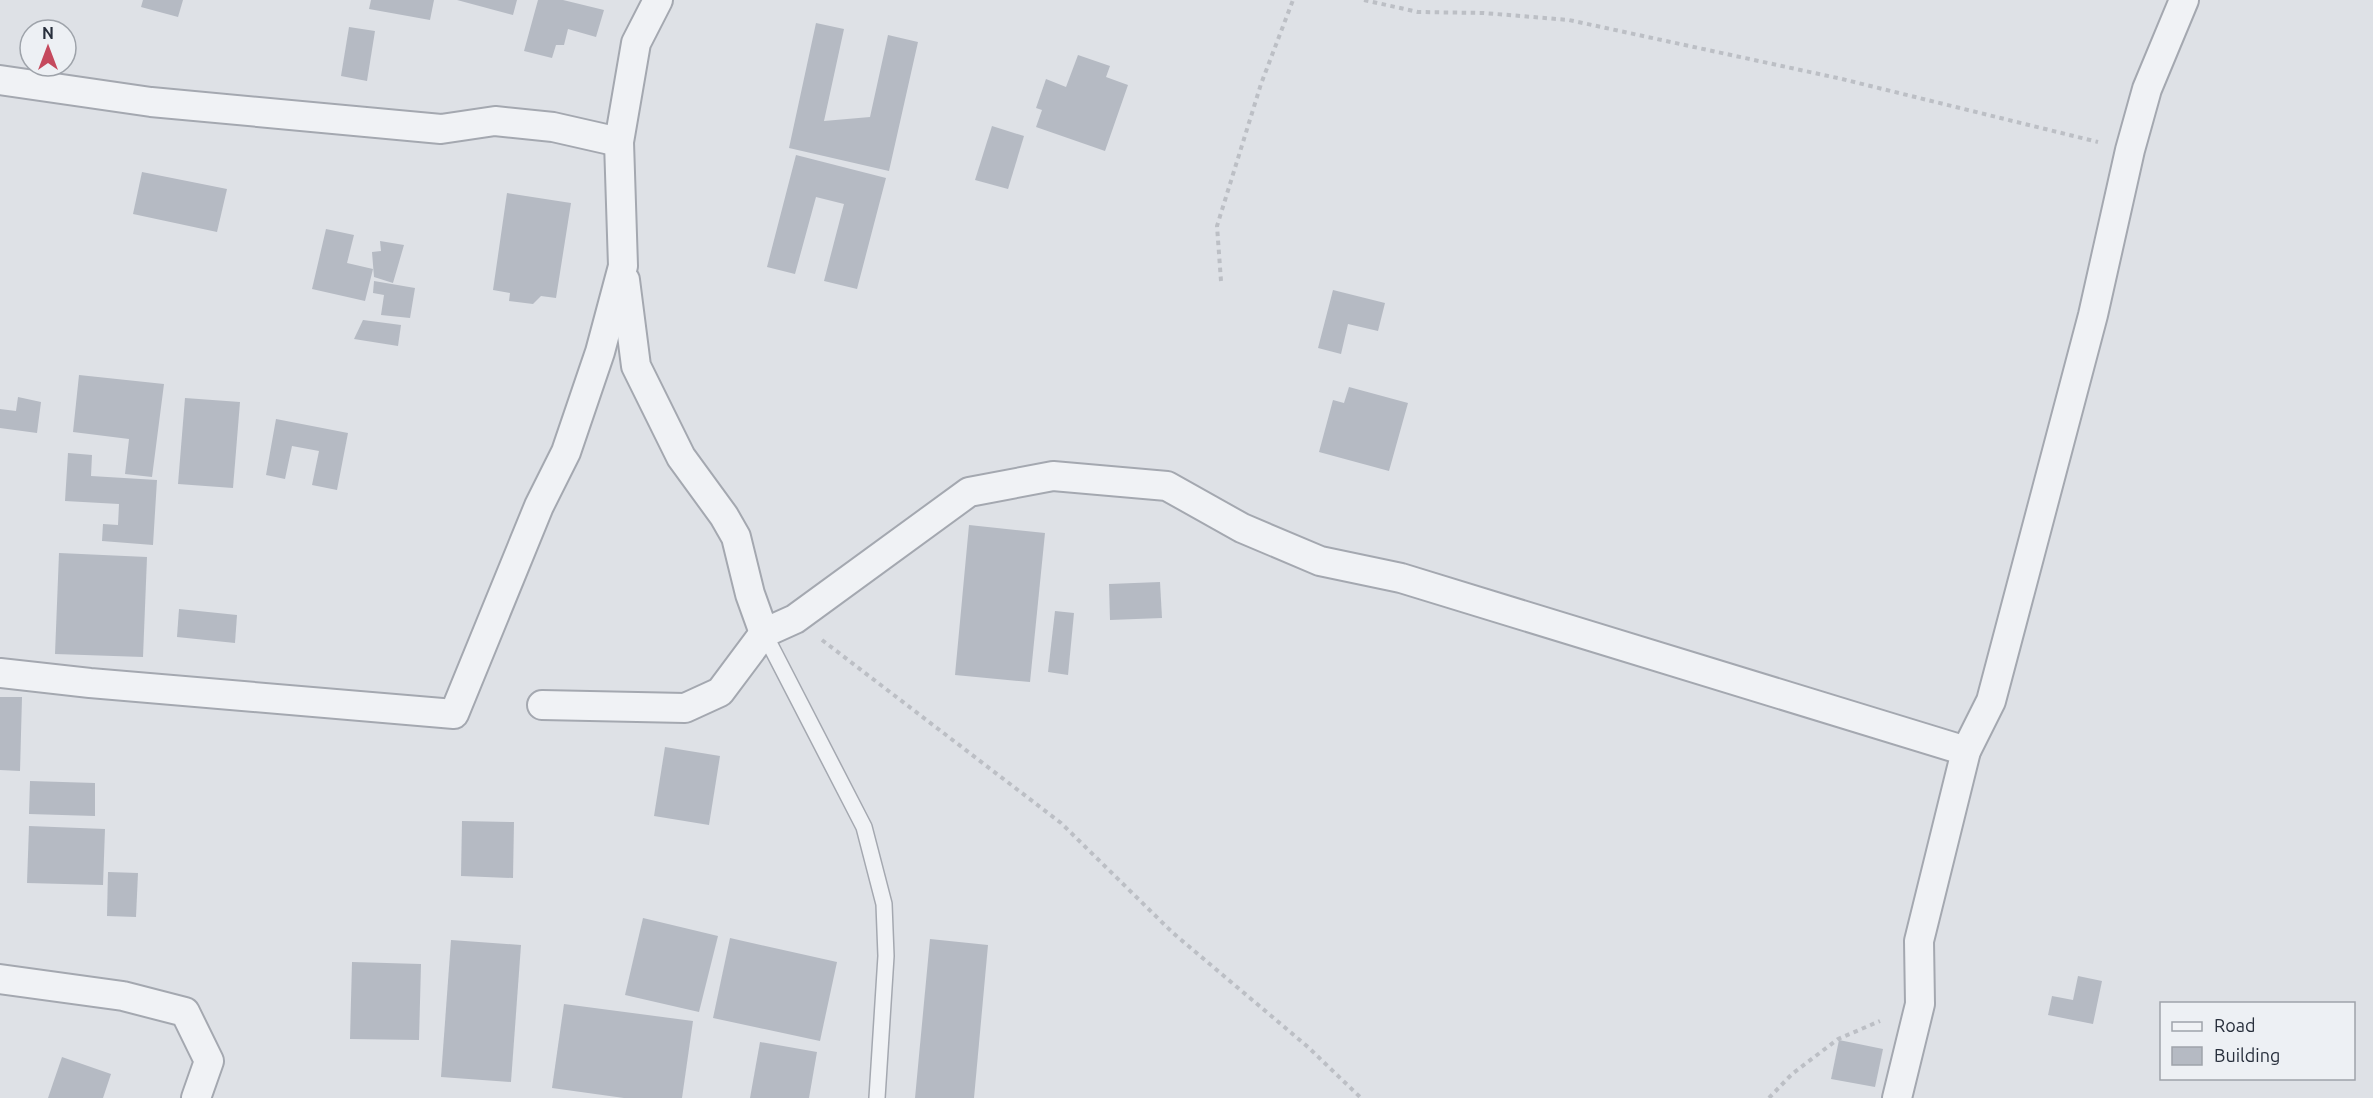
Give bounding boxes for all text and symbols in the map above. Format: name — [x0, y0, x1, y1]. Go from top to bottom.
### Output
north arrow — [18, 18, 78, 78]
text: N — [42, 24, 54, 42]
legend — [2160, 1002, 2355, 1080]
text: Road — [2214, 1015, 2256, 1035]
text: Building — [2214, 1045, 2280, 1065]

